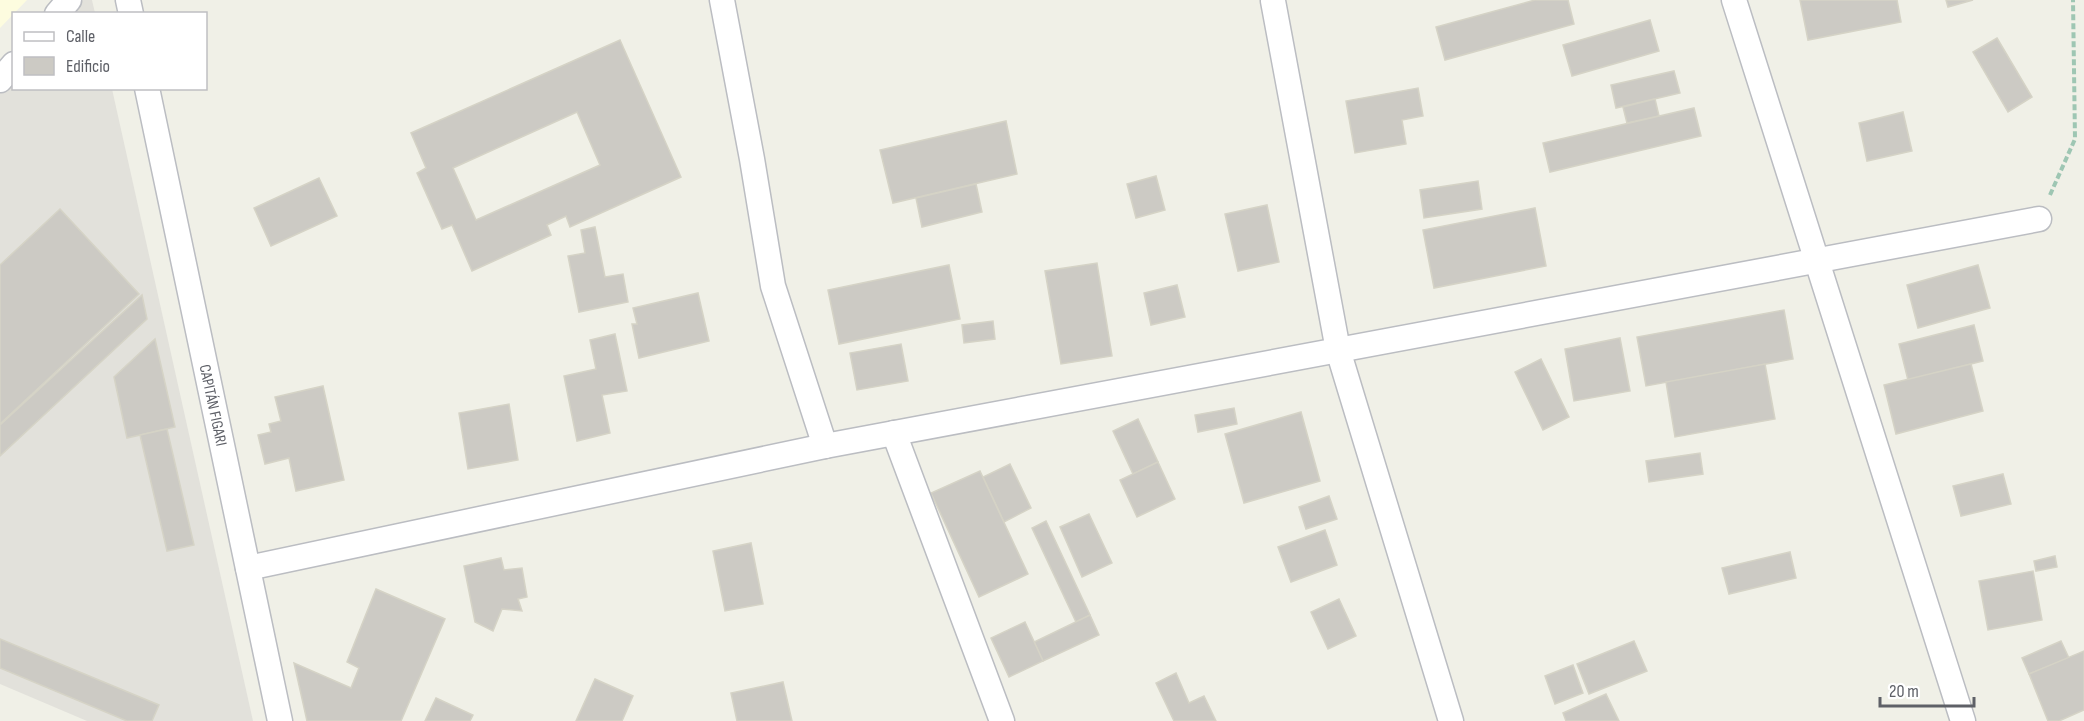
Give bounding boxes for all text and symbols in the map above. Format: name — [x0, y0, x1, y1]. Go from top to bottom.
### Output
legend — [12, 12, 207, 90]
text: Calle — [66, 26, 95, 47]
text: Edificio — [66, 56, 110, 77]
street label: CAPITÁN FIGARI — [195, 363, 230, 448]
scale bar — [1880, 670, 1974, 708]
text: 20 m — [1889, 681, 1919, 702]

